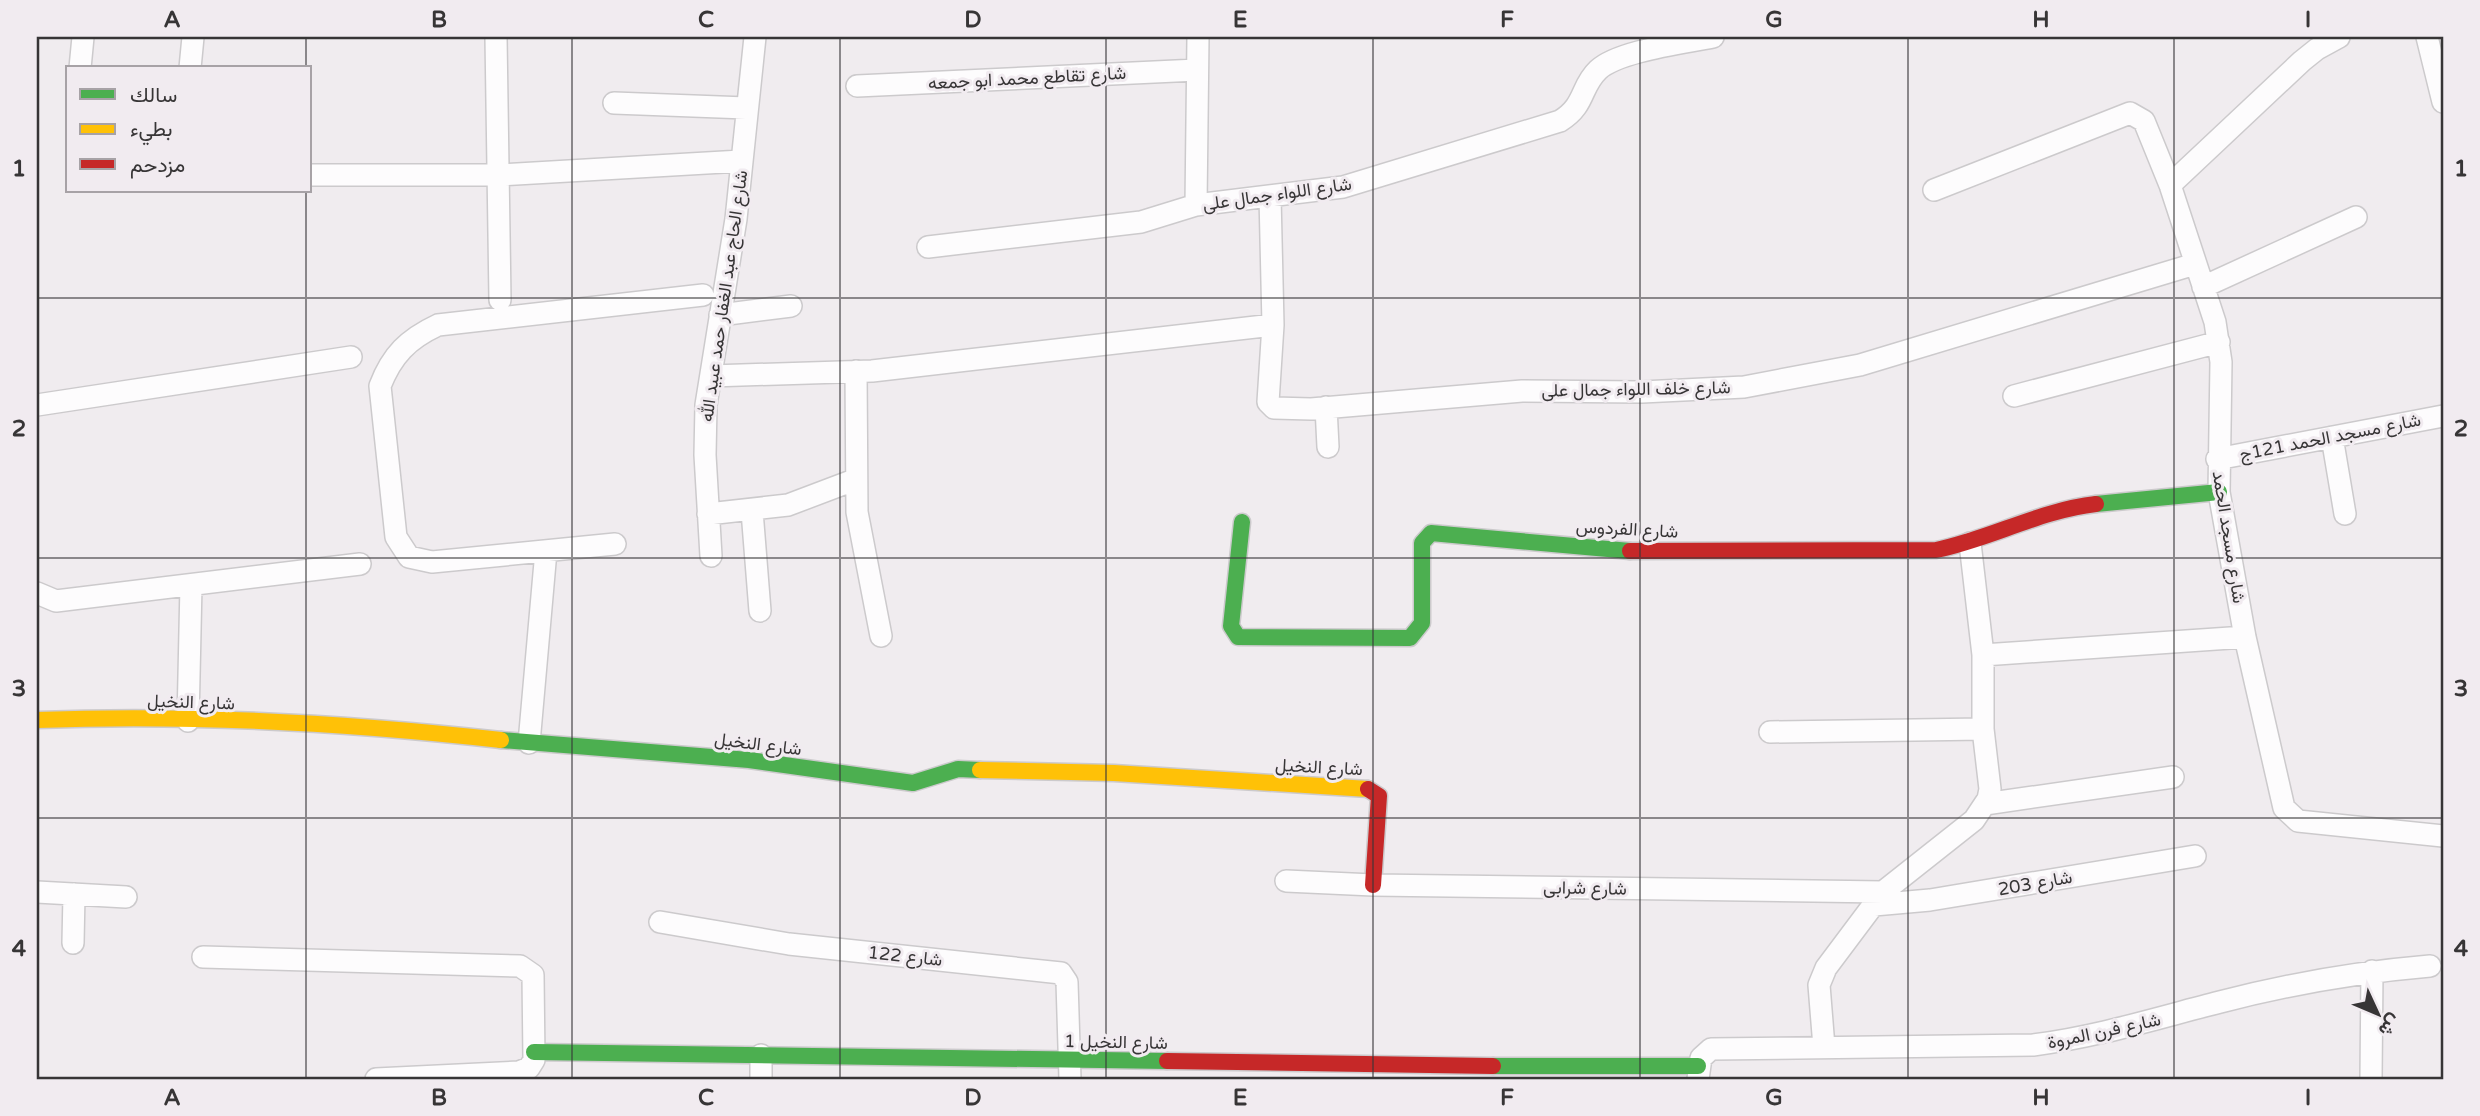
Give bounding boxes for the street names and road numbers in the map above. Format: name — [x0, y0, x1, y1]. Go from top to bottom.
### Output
street label: شارع تقاطع محمد ابو جمعه — [927, 62, 1127, 95]
street label: شارع الحاج عبد الغفار حمد عبيد الله — [695, 169, 754, 423]
street label: شارع اللواء جمال على — [1201, 173, 1353, 216]
street label: شارع خلف اللواء جمال على — [1541, 376, 1731, 403]
street label: شارع مسجد الحمد 121ج — [2237, 409, 2423, 466]
street label: شارع مسجد الحمد — [2207, 469, 2250, 605]
street label: شارع الفردوس — [1575, 515, 1679, 544]
street label: شارع النخيل — [147, 689, 235, 716]
street label: شارع النخيل — [713, 728, 803, 761]
street label: شارع النخيل — [1275, 754, 1363, 781]
street label: شارع 203 — [1996, 866, 2074, 901]
street label: شارع شرابى — [1543, 876, 1627, 901]
street label: شارع 122 — [867, 941, 943, 972]
street label: شارع فرن المروة — [2045, 1008, 2163, 1055]
street label: شارع النخيل 1 — [1064, 1030, 1168, 1055]

